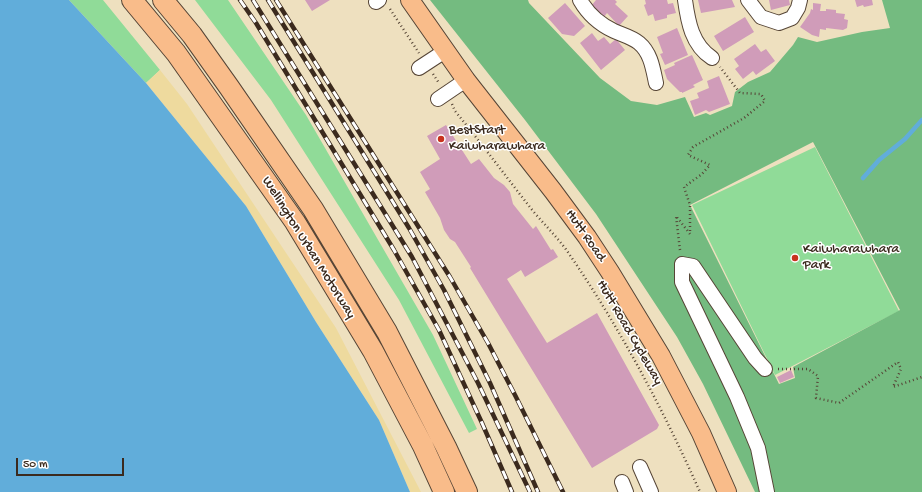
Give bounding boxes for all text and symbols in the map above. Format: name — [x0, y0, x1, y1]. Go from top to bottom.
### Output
place label: BestStart Kaiwharawhara — [449, 123, 545, 156]
marker: BestStart Kaiwharawhara — [436, 134, 446, 144]
street label: Wellington Urban Motorway — [257, 174, 359, 322]
street label: Hutt Road — [561, 207, 609, 265]
place label: Kaiwharawhara Park — [803, 242, 899, 274]
marker: Kaiwharawhara Park — [790, 253, 800, 263]
street label: Hutt Road Cycleway — [592, 278, 666, 388]
scale bar — [18, 450, 126, 476]
text: 50 m — [23, 458, 48, 472]

